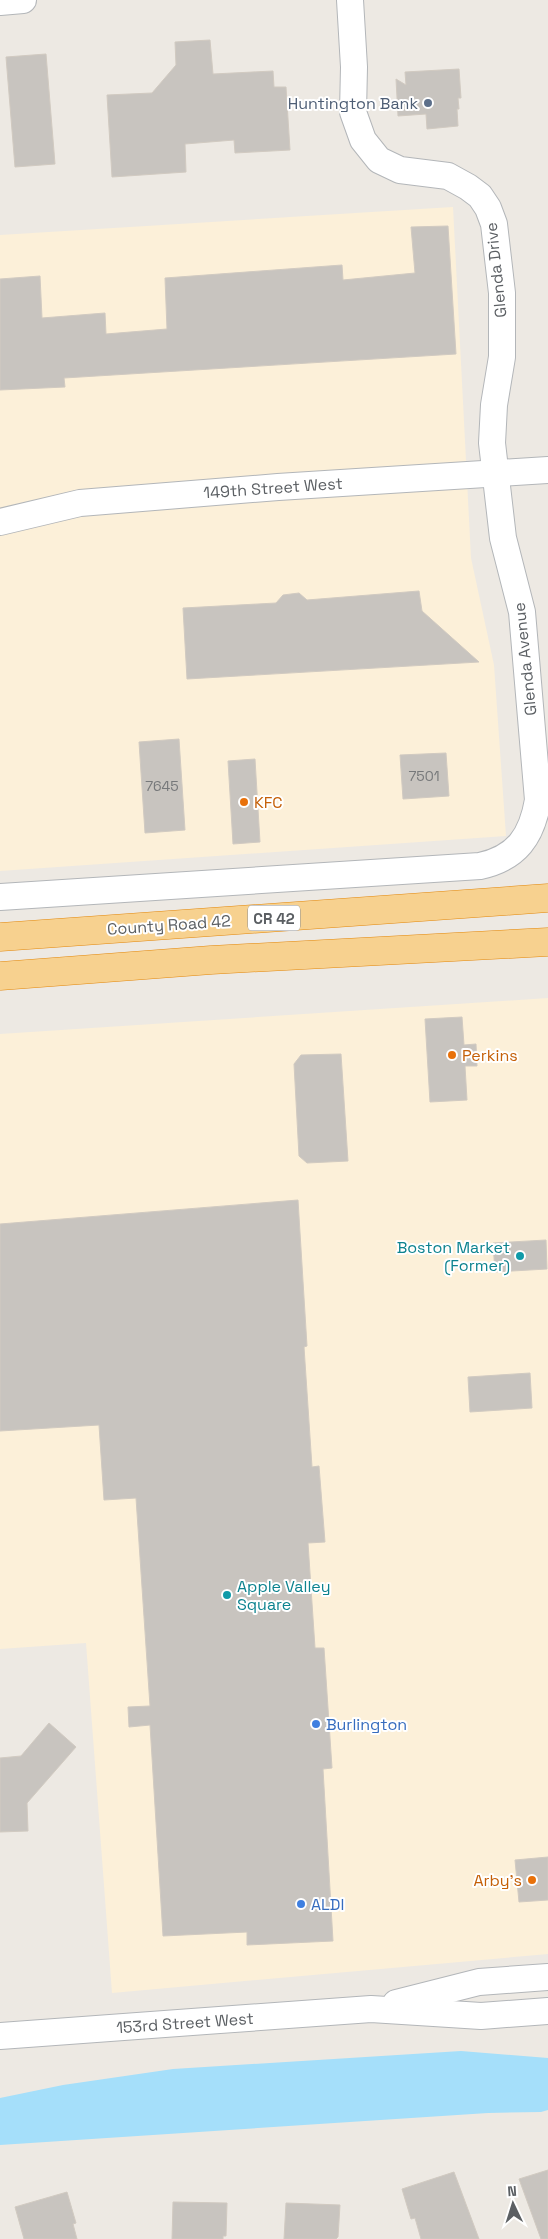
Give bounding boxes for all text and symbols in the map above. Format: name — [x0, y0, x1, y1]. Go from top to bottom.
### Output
place label: Huntington Bank — [288, 93, 418, 114]
marker: Huntington Bank — [422, 97, 434, 109]
street label: Glenda Drive — [481, 221, 511, 319]
street label: 149th Street West — [203, 473, 343, 503]
street label: Glenda Avenue — [509, 601, 541, 717]
house number: 7501 — [408, 767, 440, 785]
house number: 7645 — [145, 777, 179, 795]
place label: KFC — [254, 792, 283, 813]
marker: KFC — [238, 796, 250, 808]
road number: CR 42 — [248, 906, 300, 930]
street label: County Road 42 — [106, 910, 232, 940]
place label: Perkins — [462, 1045, 518, 1066]
marker: Perkins — [446, 1049, 458, 1061]
place label: Boston Market (Former) — [397, 1237, 510, 1276]
marker: Boston Market (Former) — [514, 1250, 526, 1262]
place label: Apple Valley Square — [237, 1576, 331, 1615]
marker: Apple Valley Square — [221, 1589, 233, 1601]
place label: Burlington — [326, 1714, 407, 1735]
marker: Burlington — [310, 1718, 322, 1730]
place label: Arby's — [473, 1870, 522, 1891]
marker: Arby's — [526, 1874, 538, 1886]
place label: ALDI — [311, 1894, 344, 1915]
marker: ALDI — [295, 1898, 307, 1910]
street label: 153rd Street West — [116, 2008, 254, 2038]
north arrow — [488, 2179, 538, 2229]
text: N — [507, 2182, 517, 2200]

